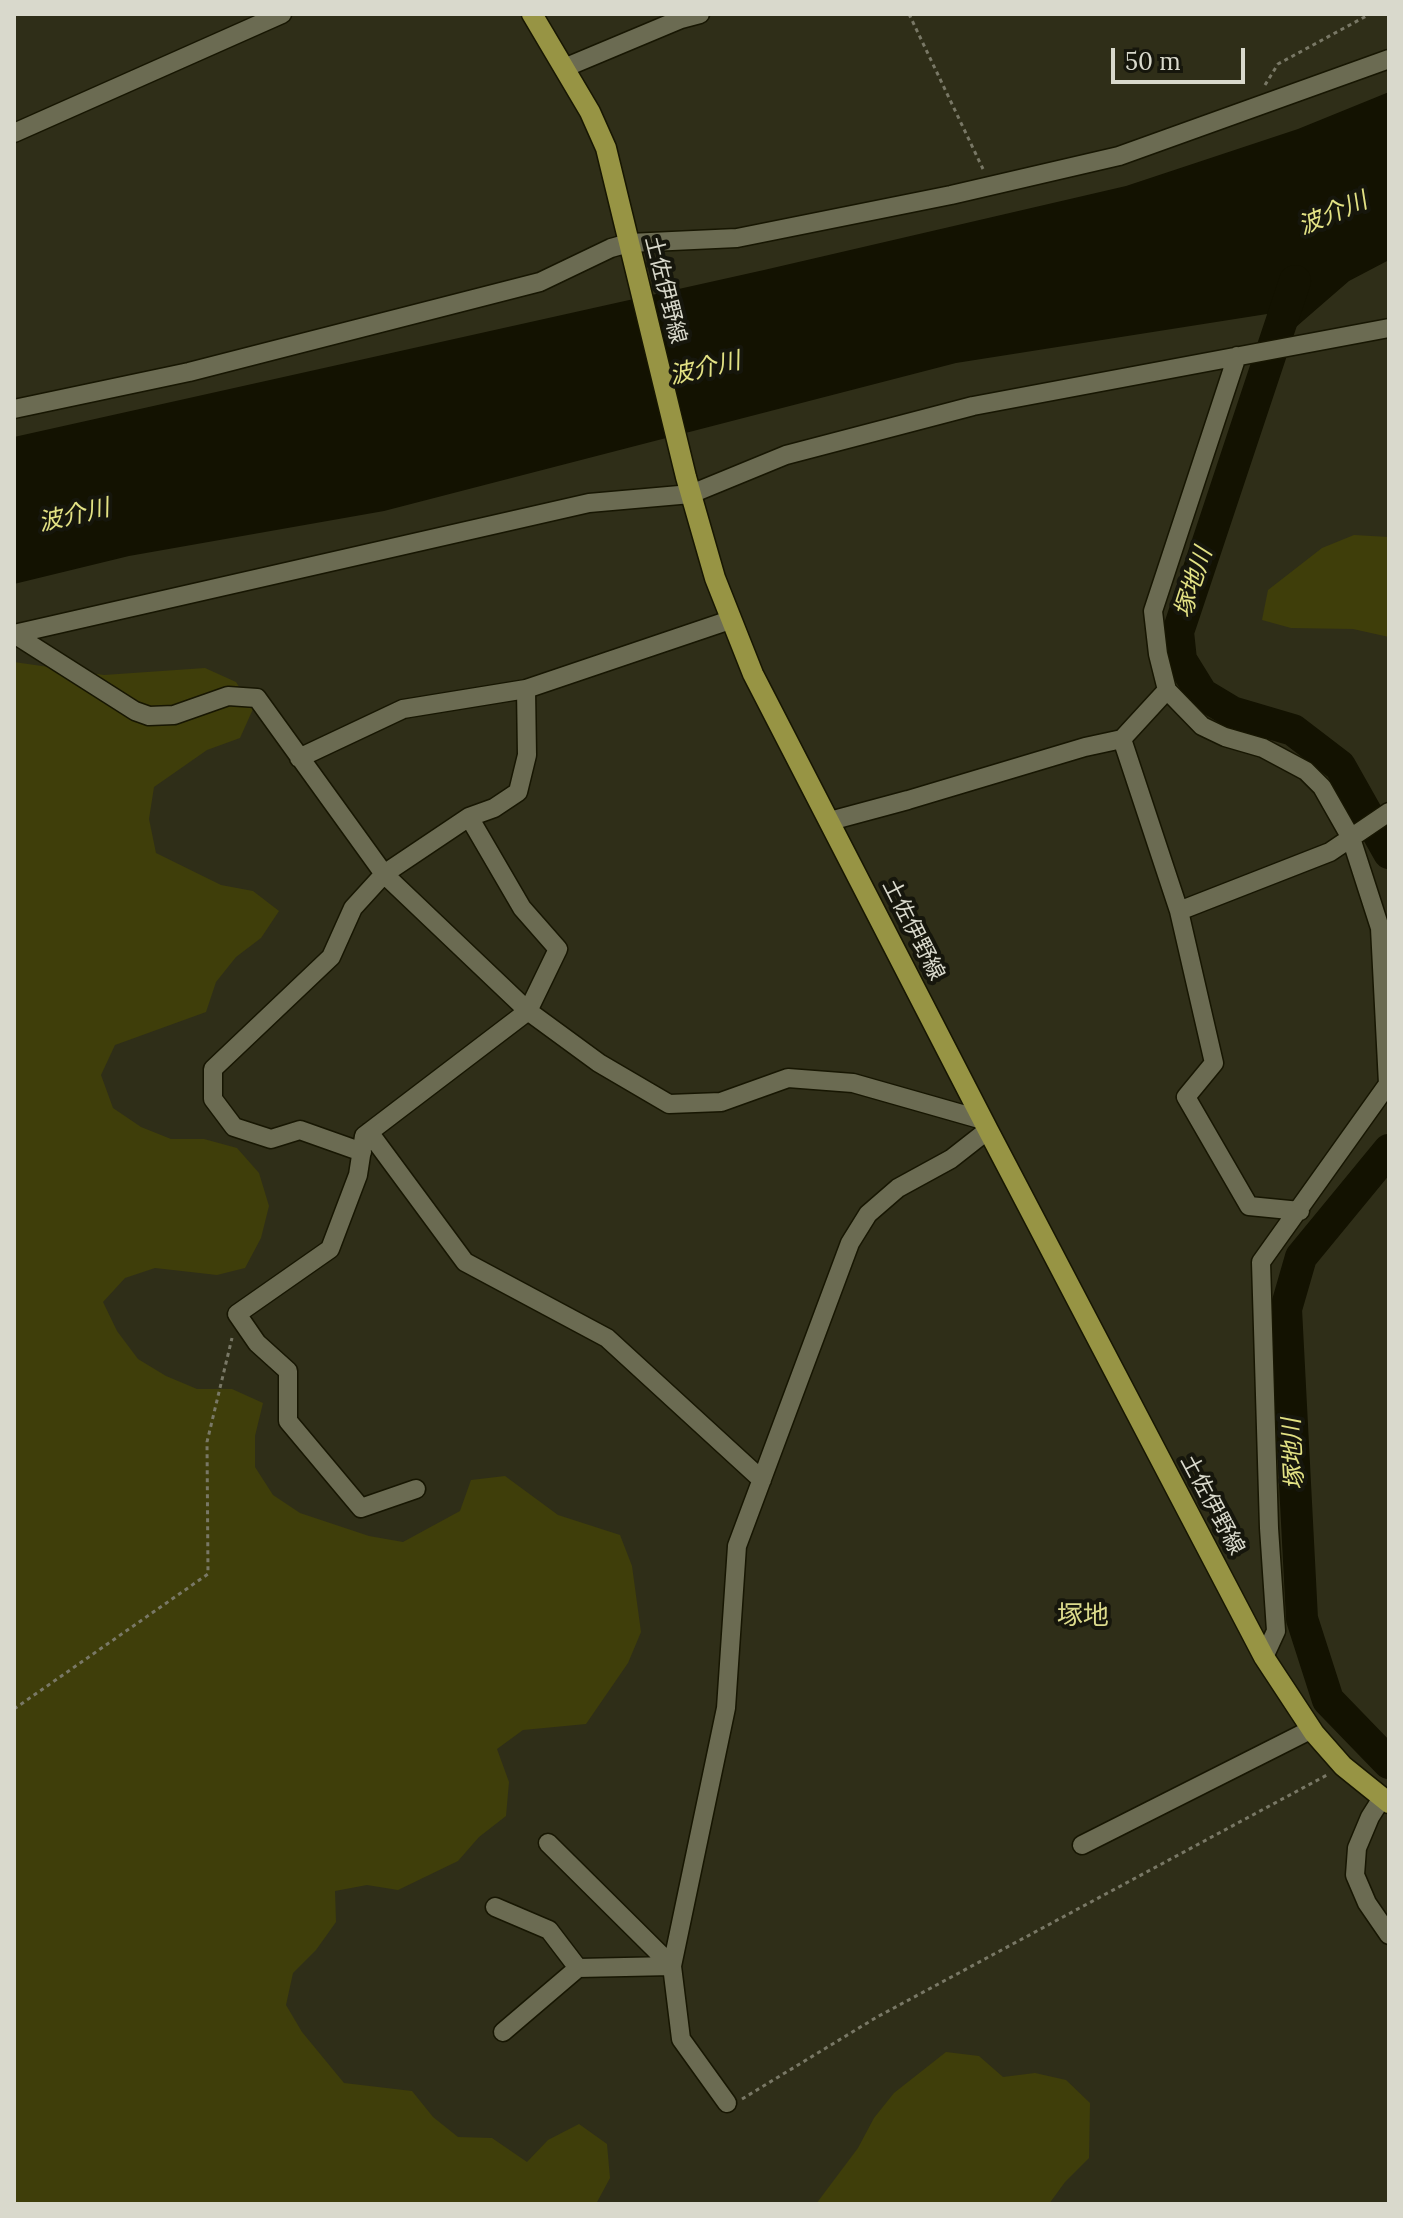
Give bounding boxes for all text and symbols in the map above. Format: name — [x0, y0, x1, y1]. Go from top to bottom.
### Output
scale bar — [1115, 32, 1249, 82]
text: 50 m — [1125, 46, 1181, 77]
water label: 波介川 — [1294, 187, 1372, 241]
street label: 土佐伊野線 — [639, 233, 691, 347]
water label: 波介川 — [667, 347, 743, 391]
water label: 波介川 — [36, 494, 112, 538]
water label: 塚地川 — [1169, 544, 1219, 622]
street label: 土佐伊野線 — [876, 875, 950, 985]
water label: 塚地川 — [1278, 1417, 1310, 1491]
street label: 土佐伊野線 — [1175, 1450, 1249, 1560]
district label: 塚地 — [1057, 1601, 1109, 1633]

